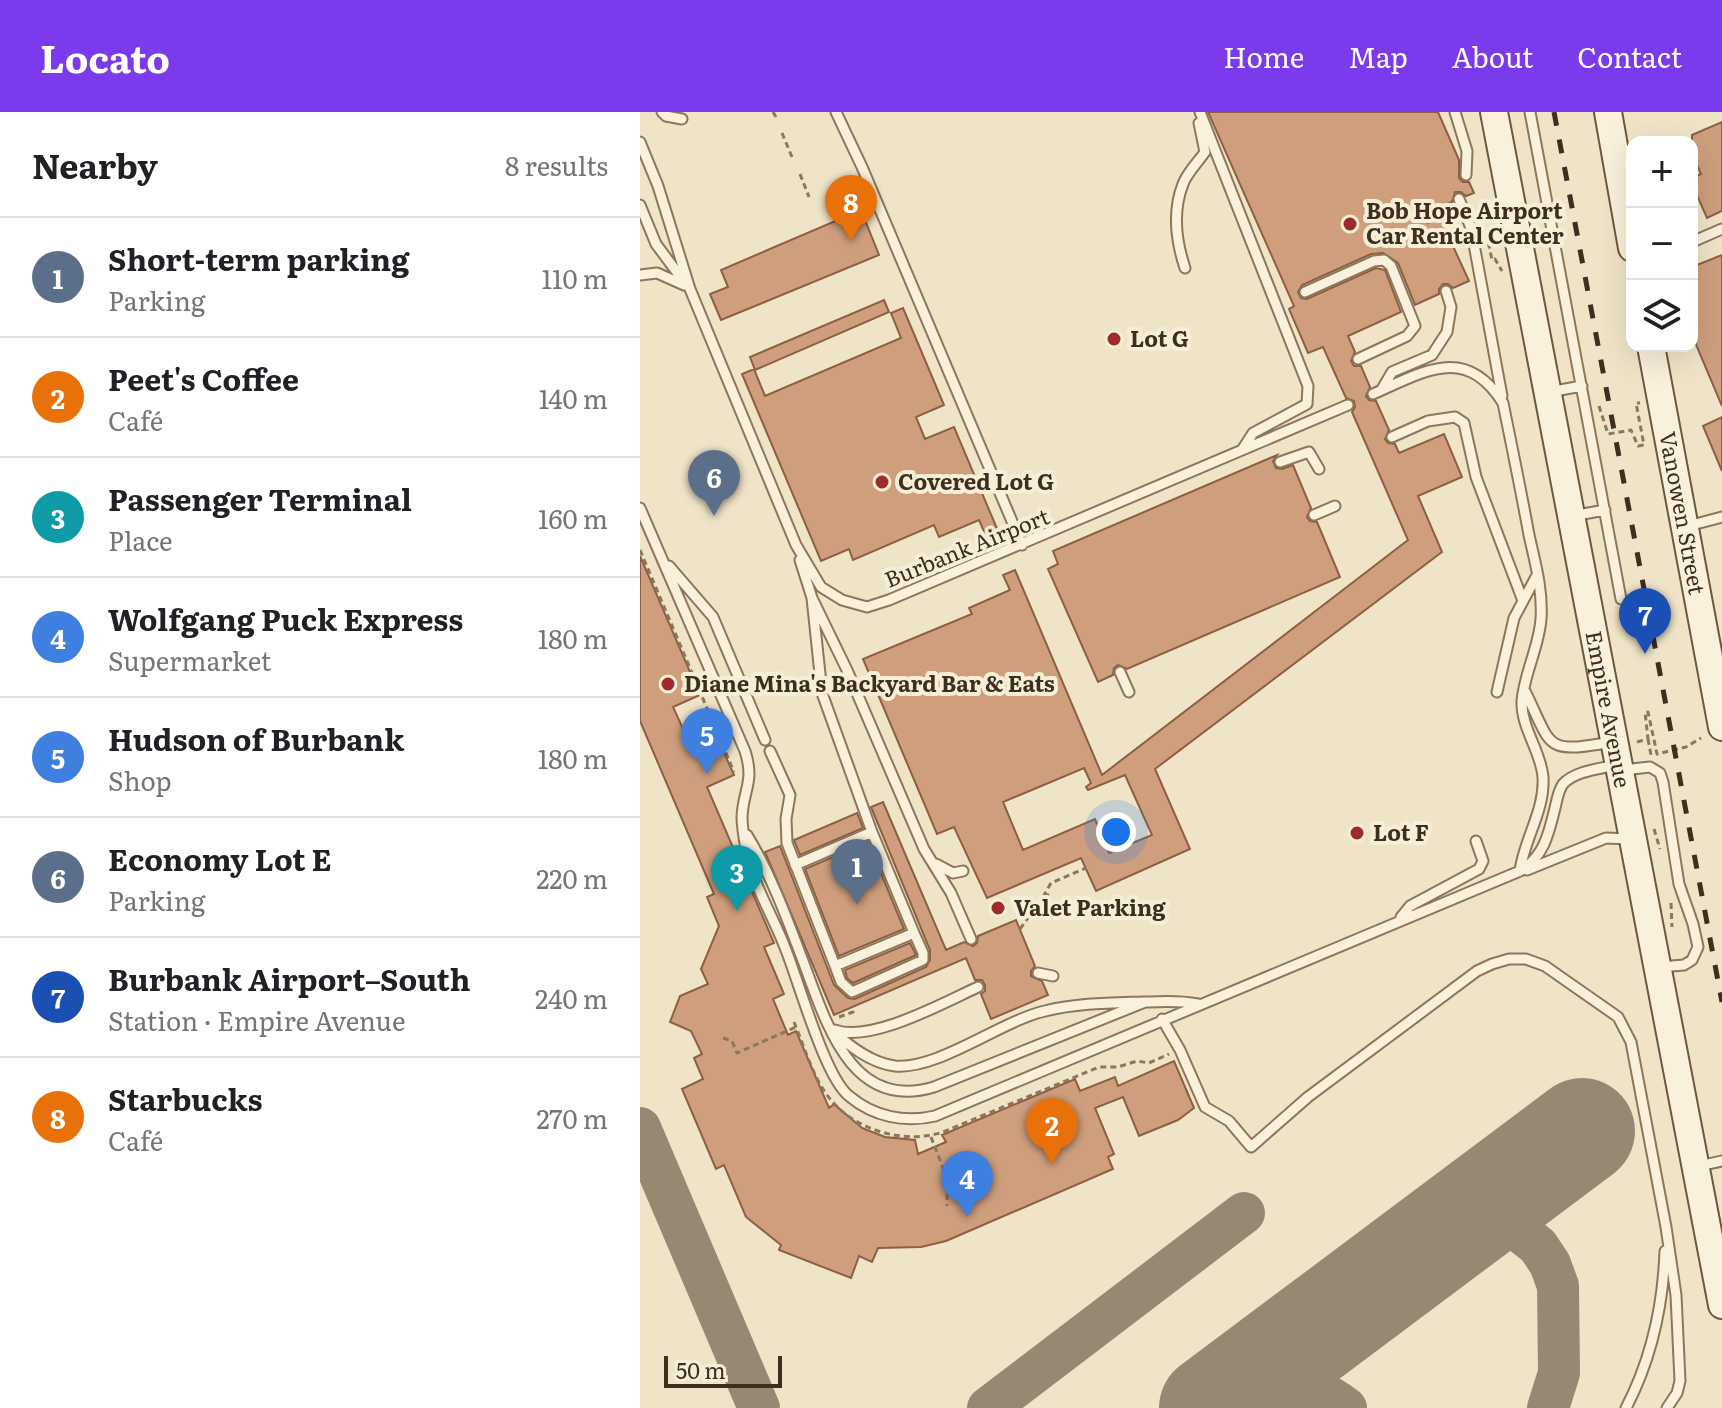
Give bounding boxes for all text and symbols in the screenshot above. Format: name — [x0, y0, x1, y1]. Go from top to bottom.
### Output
text: Locato — [40, 28, 170, 85]
text: Home — [1223, 35, 1304, 77]
text: Map — [1348, 35, 1408, 77]
text: About — [1452, 35, 1533, 77]
text: Contact — [1577, 35, 1682, 77]
map controls — [1626, 136, 1698, 352]
button: + — [1626, 136, 1698, 208]
text: Nearby — [32, 139, 158, 189]
text: 8 results — [505, 145, 608, 184]
pin: 8 — [825, 175, 877, 241]
place label: Bob Hope Airport Car Rental Center — [1366, 193, 1564, 251]
button: − — [1626, 208, 1698, 280]
marker: Bob Hope Airport Car Rental Center — [1341, 215, 1359, 233]
text: Short-term parking — [108, 236, 409, 280]
text: 1 — [53, 258, 63, 297]
text: 110 m — [541, 258, 608, 297]
text: Parking — [108, 280, 205, 319]
button: layers — [1626, 280, 1698, 352]
place label: Lot G — [1130, 321, 1189, 354]
marker: Lot G — [1105, 330, 1123, 348]
text: Peet's Coffee — [108, 356, 299, 400]
text: 2 — [51, 378, 65, 417]
text: 140 m — [539, 378, 608, 417]
text: Café — [108, 400, 163, 439]
street label: Vanowen Street — [1652, 429, 1715, 597]
pin: 6 — [688, 450, 740, 516]
place label: Covered Lot G — [898, 464, 1054, 497]
marker: Covered Lot G — [873, 473, 891, 491]
text: Passenger Terminal — [108, 476, 412, 520]
text: 3 — [51, 498, 65, 537]
text: 160 m — [538, 498, 608, 537]
street label: Burbank Airport — [879, 498, 1054, 595]
text: Place — [108, 520, 173, 559]
pin: 7 — [1619, 588, 1671, 654]
text: Wolfgang Puck Express — [108, 596, 463, 640]
text: 4 — [50, 618, 66, 657]
text: 180 m — [538, 618, 608, 657]
street label: Empire Avenue — [1578, 628, 1641, 790]
text: Supermarket — [108, 640, 271, 679]
place label: Diane Mina's Backyard Bar & Eats — [684, 666, 1055, 699]
marker: Diane Mina's Backyard Bar & Eats — [659, 675, 677, 693]
pin: 5 — [681, 708, 733, 774]
text: Hudson of Burbank — [108, 716, 404, 760]
text: 5 — [51, 738, 65, 777]
text: 180 m — [538, 738, 608, 777]
text: Shop — [108, 760, 172, 799]
your location — [1096, 812, 1136, 852]
place label: Lot F — [1373, 815, 1429, 848]
marker: Lot F — [1348, 824, 1366, 842]
text: Economy Lot E — [108, 836, 331, 880]
pin: 1 — [831, 839, 883, 905]
pin: 3 — [711, 845, 763, 911]
text: 6 — [50, 858, 66, 897]
text: 220 m — [536, 858, 608, 897]
text: Parking — [108, 880, 205, 919]
place label: Valet Parking — [1014, 890, 1166, 923]
marker: Valet Parking — [989, 899, 1007, 917]
text: Burbank Airport–South — [108, 956, 470, 1000]
text: 7 — [51, 978, 65, 1017]
text: 240 m — [535, 978, 608, 1017]
text: Station · Empire Avenue — [108, 1000, 405, 1039]
text: Starbucks — [108, 1076, 263, 1120]
text: 8 — [50, 1098, 66, 1137]
text: 270 m — [536, 1098, 608, 1137]
pin: 2 — [1026, 1098, 1078, 1164]
text: Café — [108, 1120, 163, 1159]
pin: 4 — [941, 1151, 993, 1217]
scale bar — [664, 1352, 782, 1388]
text: 50 m — [676, 1353, 726, 1386]

